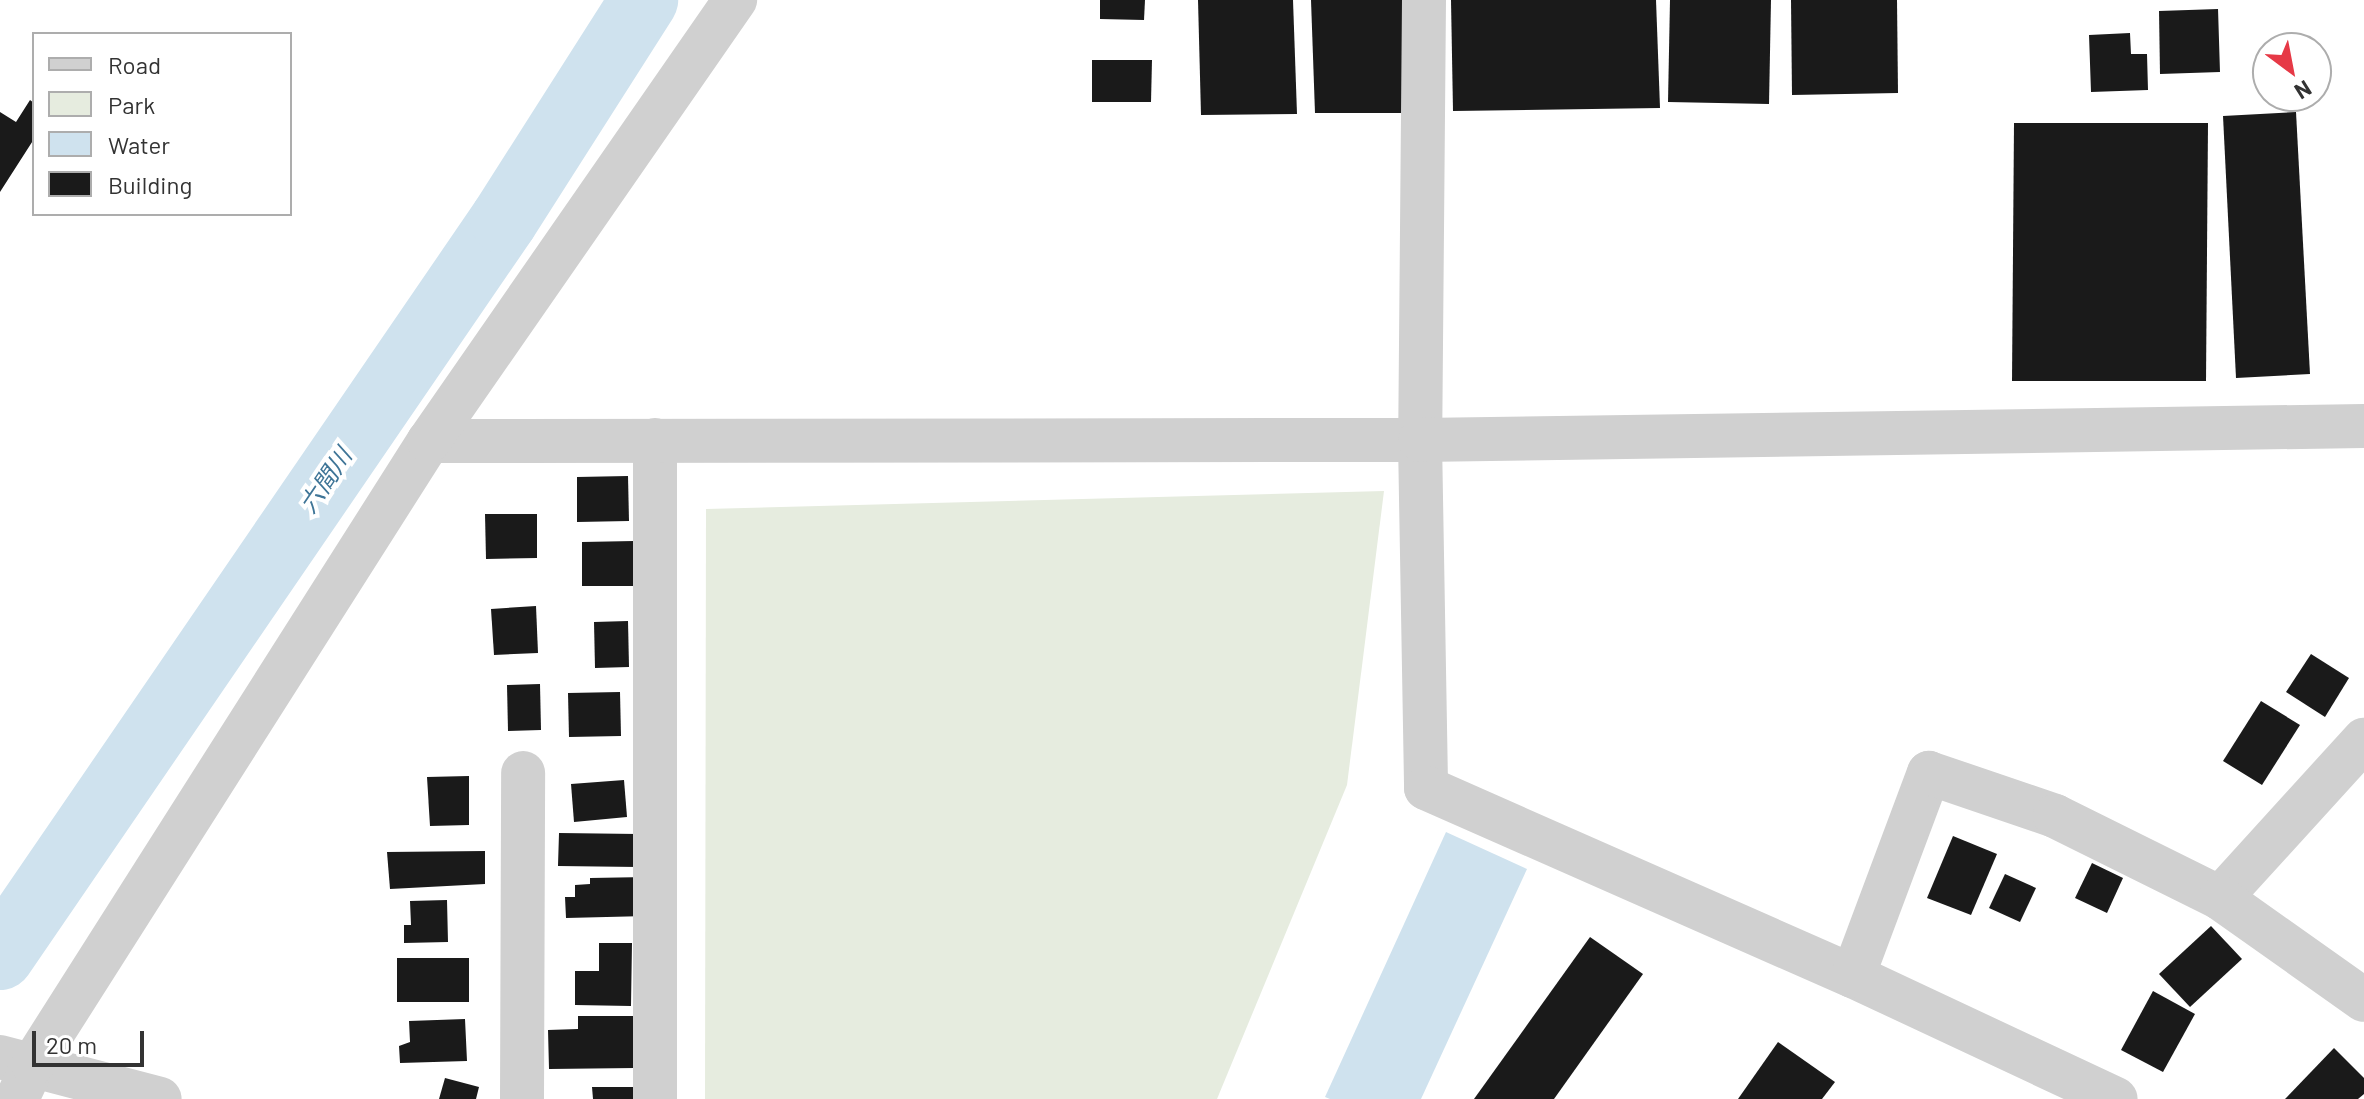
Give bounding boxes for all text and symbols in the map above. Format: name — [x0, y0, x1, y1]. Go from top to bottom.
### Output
legend — [32, 32, 292, 216]
north arrow — [2252, 32, 2332, 112]
text: Road — [108, 50, 161, 79]
text: N — [2291, 76, 2317, 106]
text: Park — [108, 90, 155, 119]
text: Water — [108, 130, 170, 159]
text: Building — [108, 170, 192, 199]
water label: 六間川 — [293, 442, 357, 518]
scale bar — [36, 1015, 148, 1065]
text: 20 m — [46, 1030, 97, 1059]

